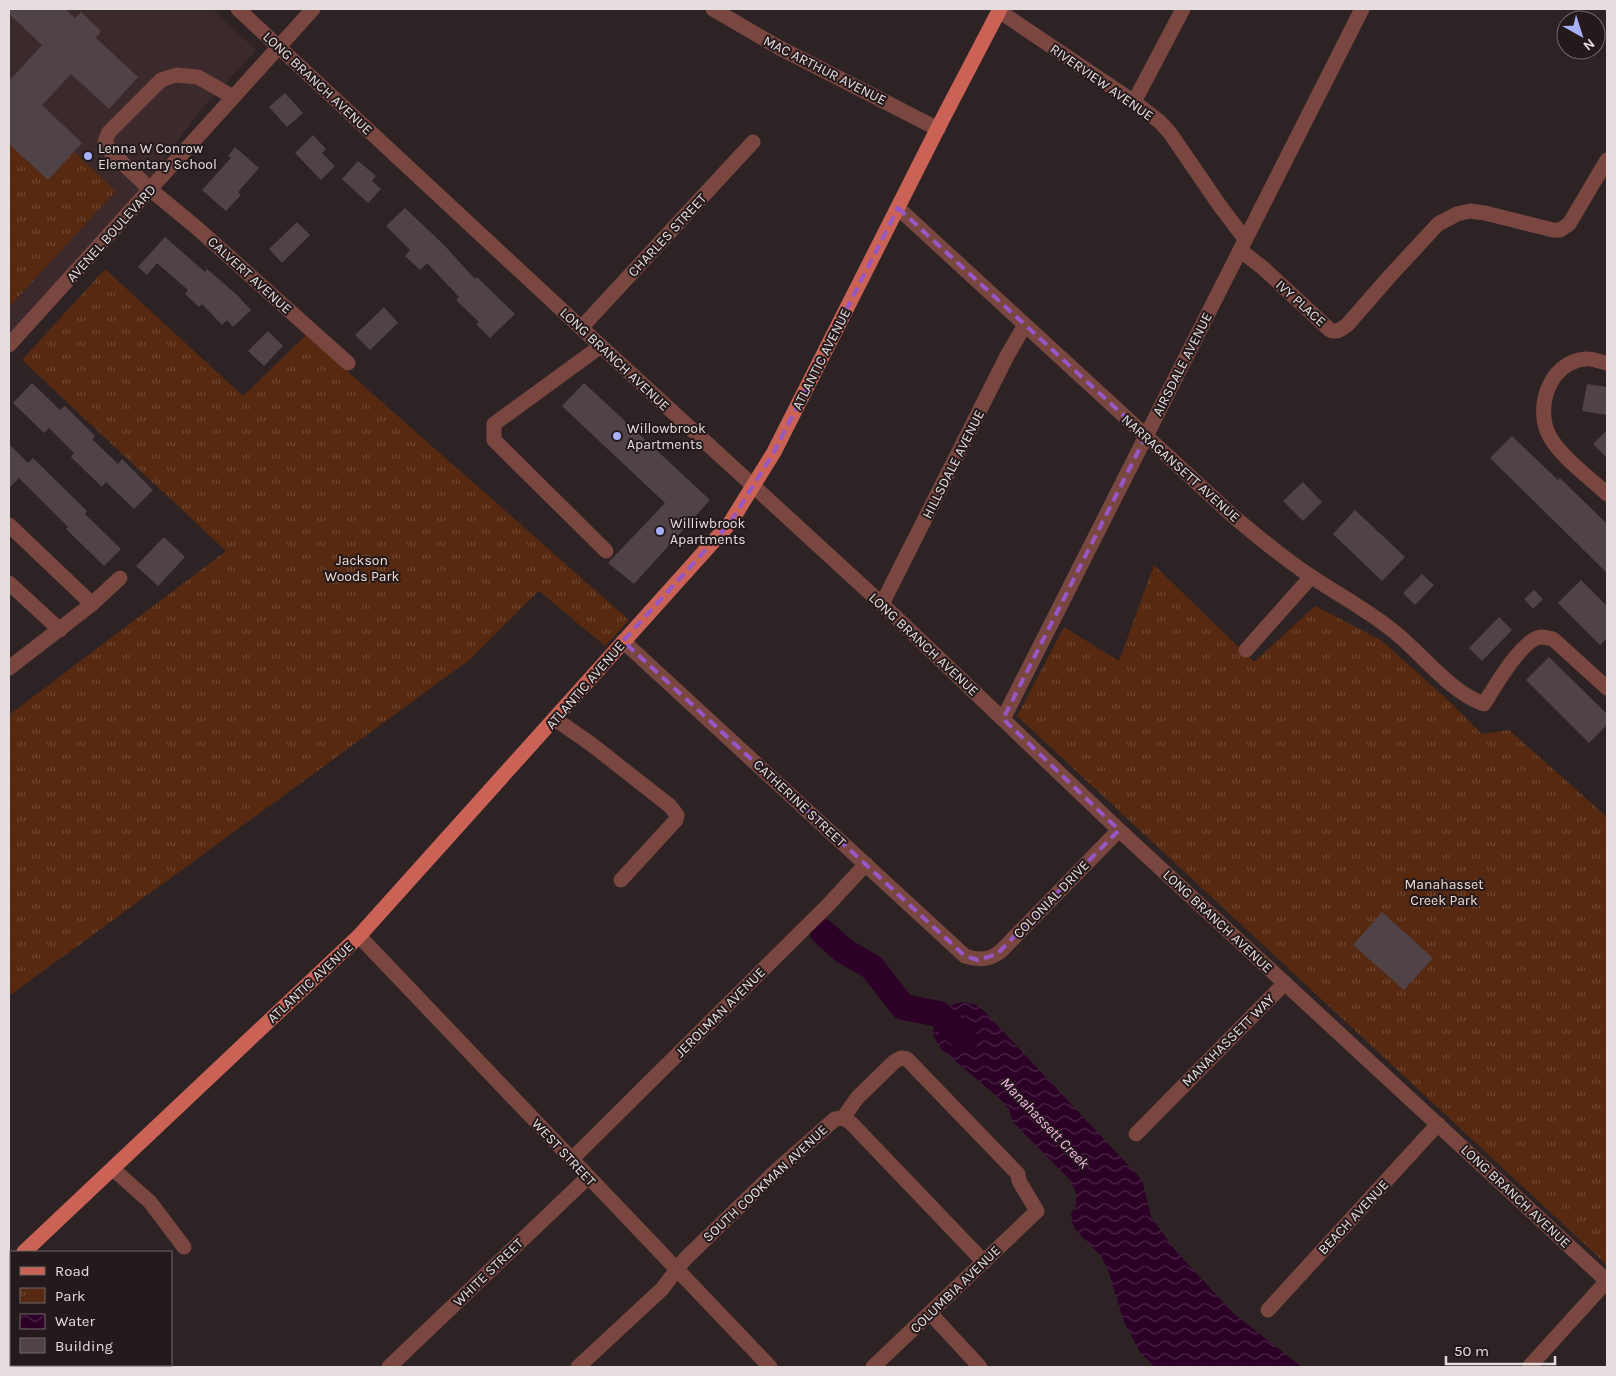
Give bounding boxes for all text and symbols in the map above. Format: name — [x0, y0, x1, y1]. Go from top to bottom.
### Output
north arrow — [1556, 10, 1606, 60]
street label: LONG BRANCH AVENUE — [259, 28, 376, 139]
street label: MAC ARTHUR AVENUE — [760, 32, 889, 109]
text: N — [1580, 35, 1598, 54]
street label: RIVERVIEW AVENUE — [1047, 40, 1157, 124]
place label: Lenna W Conrow Elementary School — [98, 140, 217, 173]
marker: Lenna W Conrow Elementary School — [82, 150, 94, 162]
street label: AVENEL BOULEVARD — [63, 181, 160, 286]
street label: CHARLES STREET — [624, 190, 710, 280]
street label: CALVERT AVENUE — [204, 233, 295, 318]
street label: IVY PLACE — [1272, 276, 1329, 330]
street label: LONG BRANCH AVENUE — [556, 304, 673, 415]
street label: ATLANTIC AVENUE — [789, 306, 854, 413]
street label: AIRSDALE AVENUE — [1149, 310, 1216, 419]
street label: HILLSDALE AVENUE — [919, 407, 988, 521]
street label: NARRAGANSETT AVENUE — [1118, 411, 1243, 526]
place label: Willowbrook Apartments — [627, 420, 706, 453]
marker: Willowbrook Apartments — [611, 430, 623, 442]
place label: Williwbrook Apartments — [670, 515, 746, 548]
marker: Williwbrook Apartments — [654, 525, 666, 537]
park label: Jackson Woods Park — [325, 552, 399, 585]
street label: LONG BRANCH AVENUE — [865, 589, 982, 700]
street label: ATLANTIC AVENUE — [542, 638, 628, 733]
street label: CATHERINE STREET — [750, 756, 849, 851]
street label: COLONIAL DRIVE — [1010, 857, 1093, 942]
street label: LONG BRANCH AVENUE — [1159, 866, 1276, 977]
park label: Manahasset Creek Park — [1404, 876, 1484, 909]
street label: ATLANTIC AVENUE — [264, 938, 357, 1027]
street label: JEROLMAN AVENUE — [672, 964, 769, 1061]
street label: MANAHASSETT WAY — [1178, 990, 1279, 1090]
water label: Manahassett Creek — [997, 1074, 1093, 1173]
street label: WEST STREET — [528, 1115, 599, 1190]
street label: SOUTH COOKMAN AVENUE — [699, 1121, 831, 1246]
street label: LONG BRANCH AVENUE — [1457, 1141, 1574, 1252]
street label: BEACH AVENUE — [1314, 1176, 1392, 1258]
street label: WHITE STREET — [450, 1235, 527, 1310]
street label: COLUMBIA AVENUE — [907, 1242, 1004, 1337]
legend — [10, 1251, 172, 1366]
text: Road — [55, 1262, 90, 1280]
text: Park — [55, 1287, 85, 1305]
text: Water — [55, 1312, 96, 1330]
scale bar — [1446, 1334, 1555, 1366]
text: Building — [55, 1337, 113, 1355]
text: 50 m — [1454, 1342, 1489, 1360]

